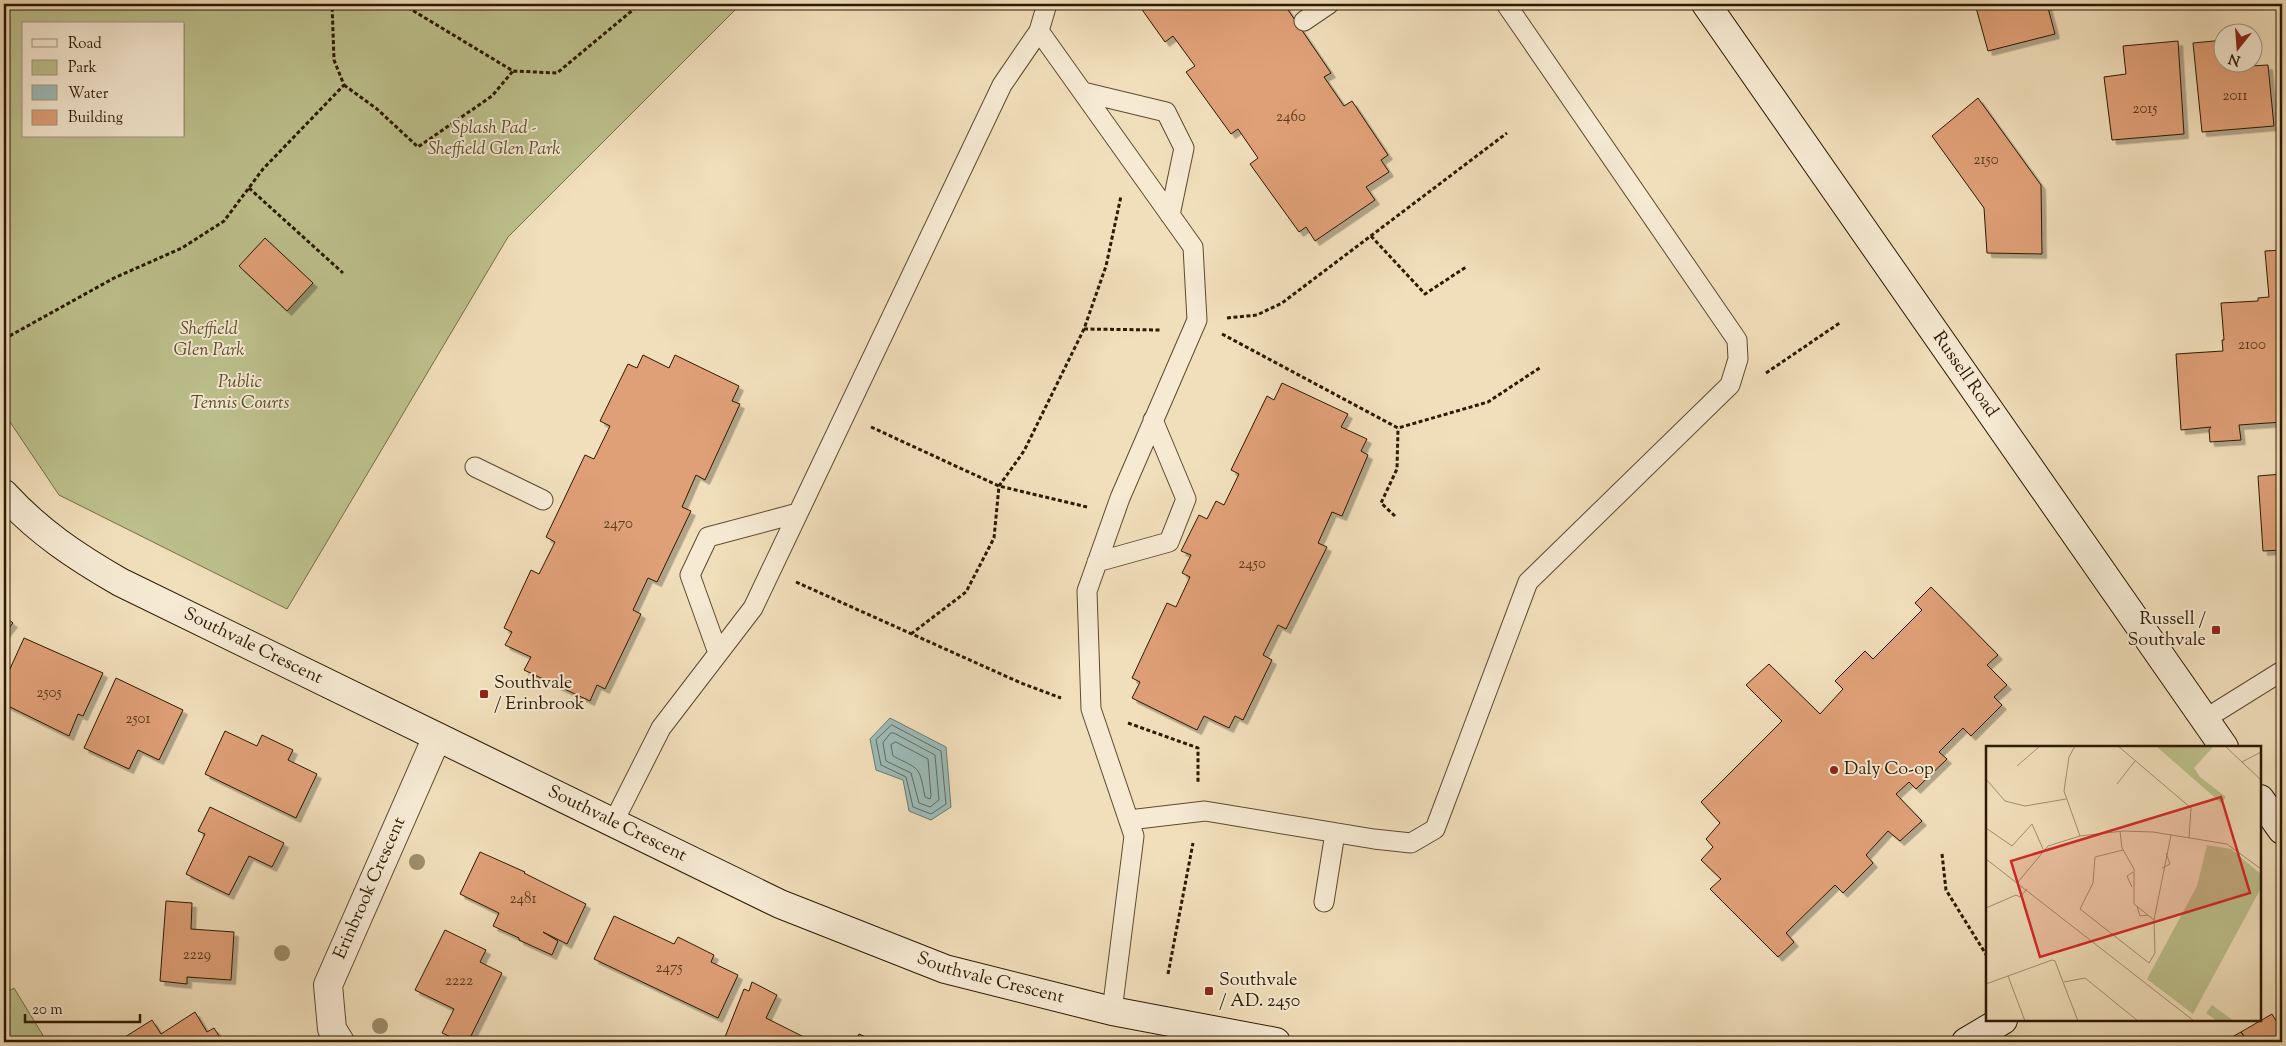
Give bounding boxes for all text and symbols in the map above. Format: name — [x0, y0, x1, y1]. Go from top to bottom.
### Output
legend — [22, 22, 185, 138]
north arrow — [2214, 22, 2264, 72]
text: Road — [68, 34, 102, 55]
text: N — [2227, 47, 2243, 70]
text: Park — [68, 58, 97, 79]
text: Water — [68, 84, 109, 105]
house number: 2011 — [2222, 86, 2248, 107]
house number: 2015 — [2132, 99, 2158, 120]
house number: 2460 — [1276, 107, 1306, 128]
text: Building — [68, 108, 123, 129]
park label: Splash Pad - Sheffield Glen Park — [428, 116, 560, 163]
house number: 2150 — [1973, 150, 1999, 171]
park label: Sheffield Glen Park — [174, 317, 244, 364]
street label: Russell Road — [1925, 326, 2004, 423]
house number: 2100 — [2238, 335, 2266, 356]
park label: Public Tennis Courts — [191, 370, 289, 417]
house number: 2470 — [603, 514, 633, 535]
house number: 2450 — [1238, 554, 1266, 575]
street label: Southvale Crescent — [179, 602, 327, 692]
place label: Russell / Southvale — [2128, 607, 2207, 654]
marker: Russell / Southvale — [2210, 624, 2222, 636]
place label: Southvale / Erinbrook — [494, 671, 585, 718]
house number: 2505 — [36, 683, 62, 704]
marker: Southvale / Erinbrook — [478, 688, 490, 700]
house number: 2501 — [125, 709, 151, 730]
inset map — [1986, 746, 2261, 1021]
place label: Daly Co-op — [1844, 757, 1934, 783]
marker: Daly Co-op — [1828, 764, 1840, 776]
street label: Southvale Crescent — [543, 779, 691, 869]
street label: Erinbrook Crescent — [328, 813, 413, 964]
house number: 2481 — [509, 889, 537, 910]
house number: 2229 — [183, 945, 211, 966]
street label: Southvale Crescent — [912, 946, 1067, 1011]
house number: 2475 — [655, 958, 683, 979]
place label: Southvale / AD. 2450 — [1219, 968, 1300, 1015]
house number: 2222 — [445, 971, 473, 992]
marker: Southvale / AD. 2450 — [1203, 985, 1215, 997]
scale bar — [25, 991, 140, 1023]
text: 20 m — [32, 1000, 63, 1021]

